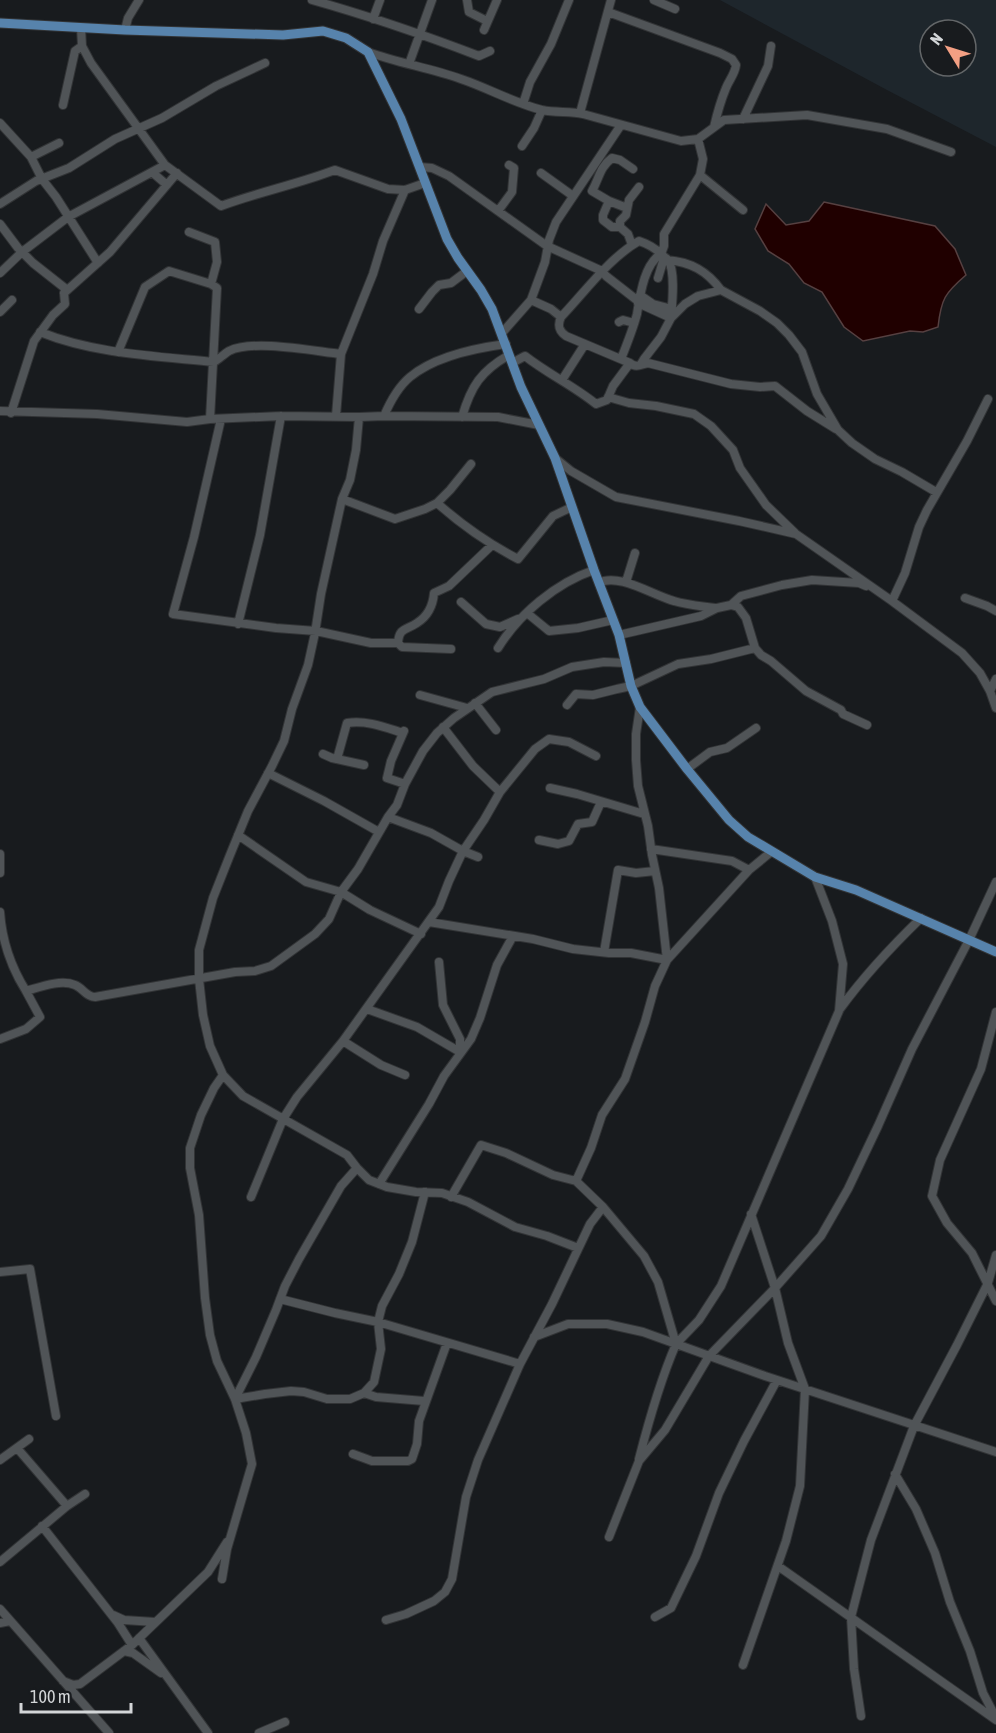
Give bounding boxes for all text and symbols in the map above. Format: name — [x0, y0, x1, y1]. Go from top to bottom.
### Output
north arrow — [918, 18, 978, 78]
text: N — [926, 29, 946, 48]
scale bar — [21, 1676, 130, 1714]
text: 100 m — [30, 1686, 71, 1707]

